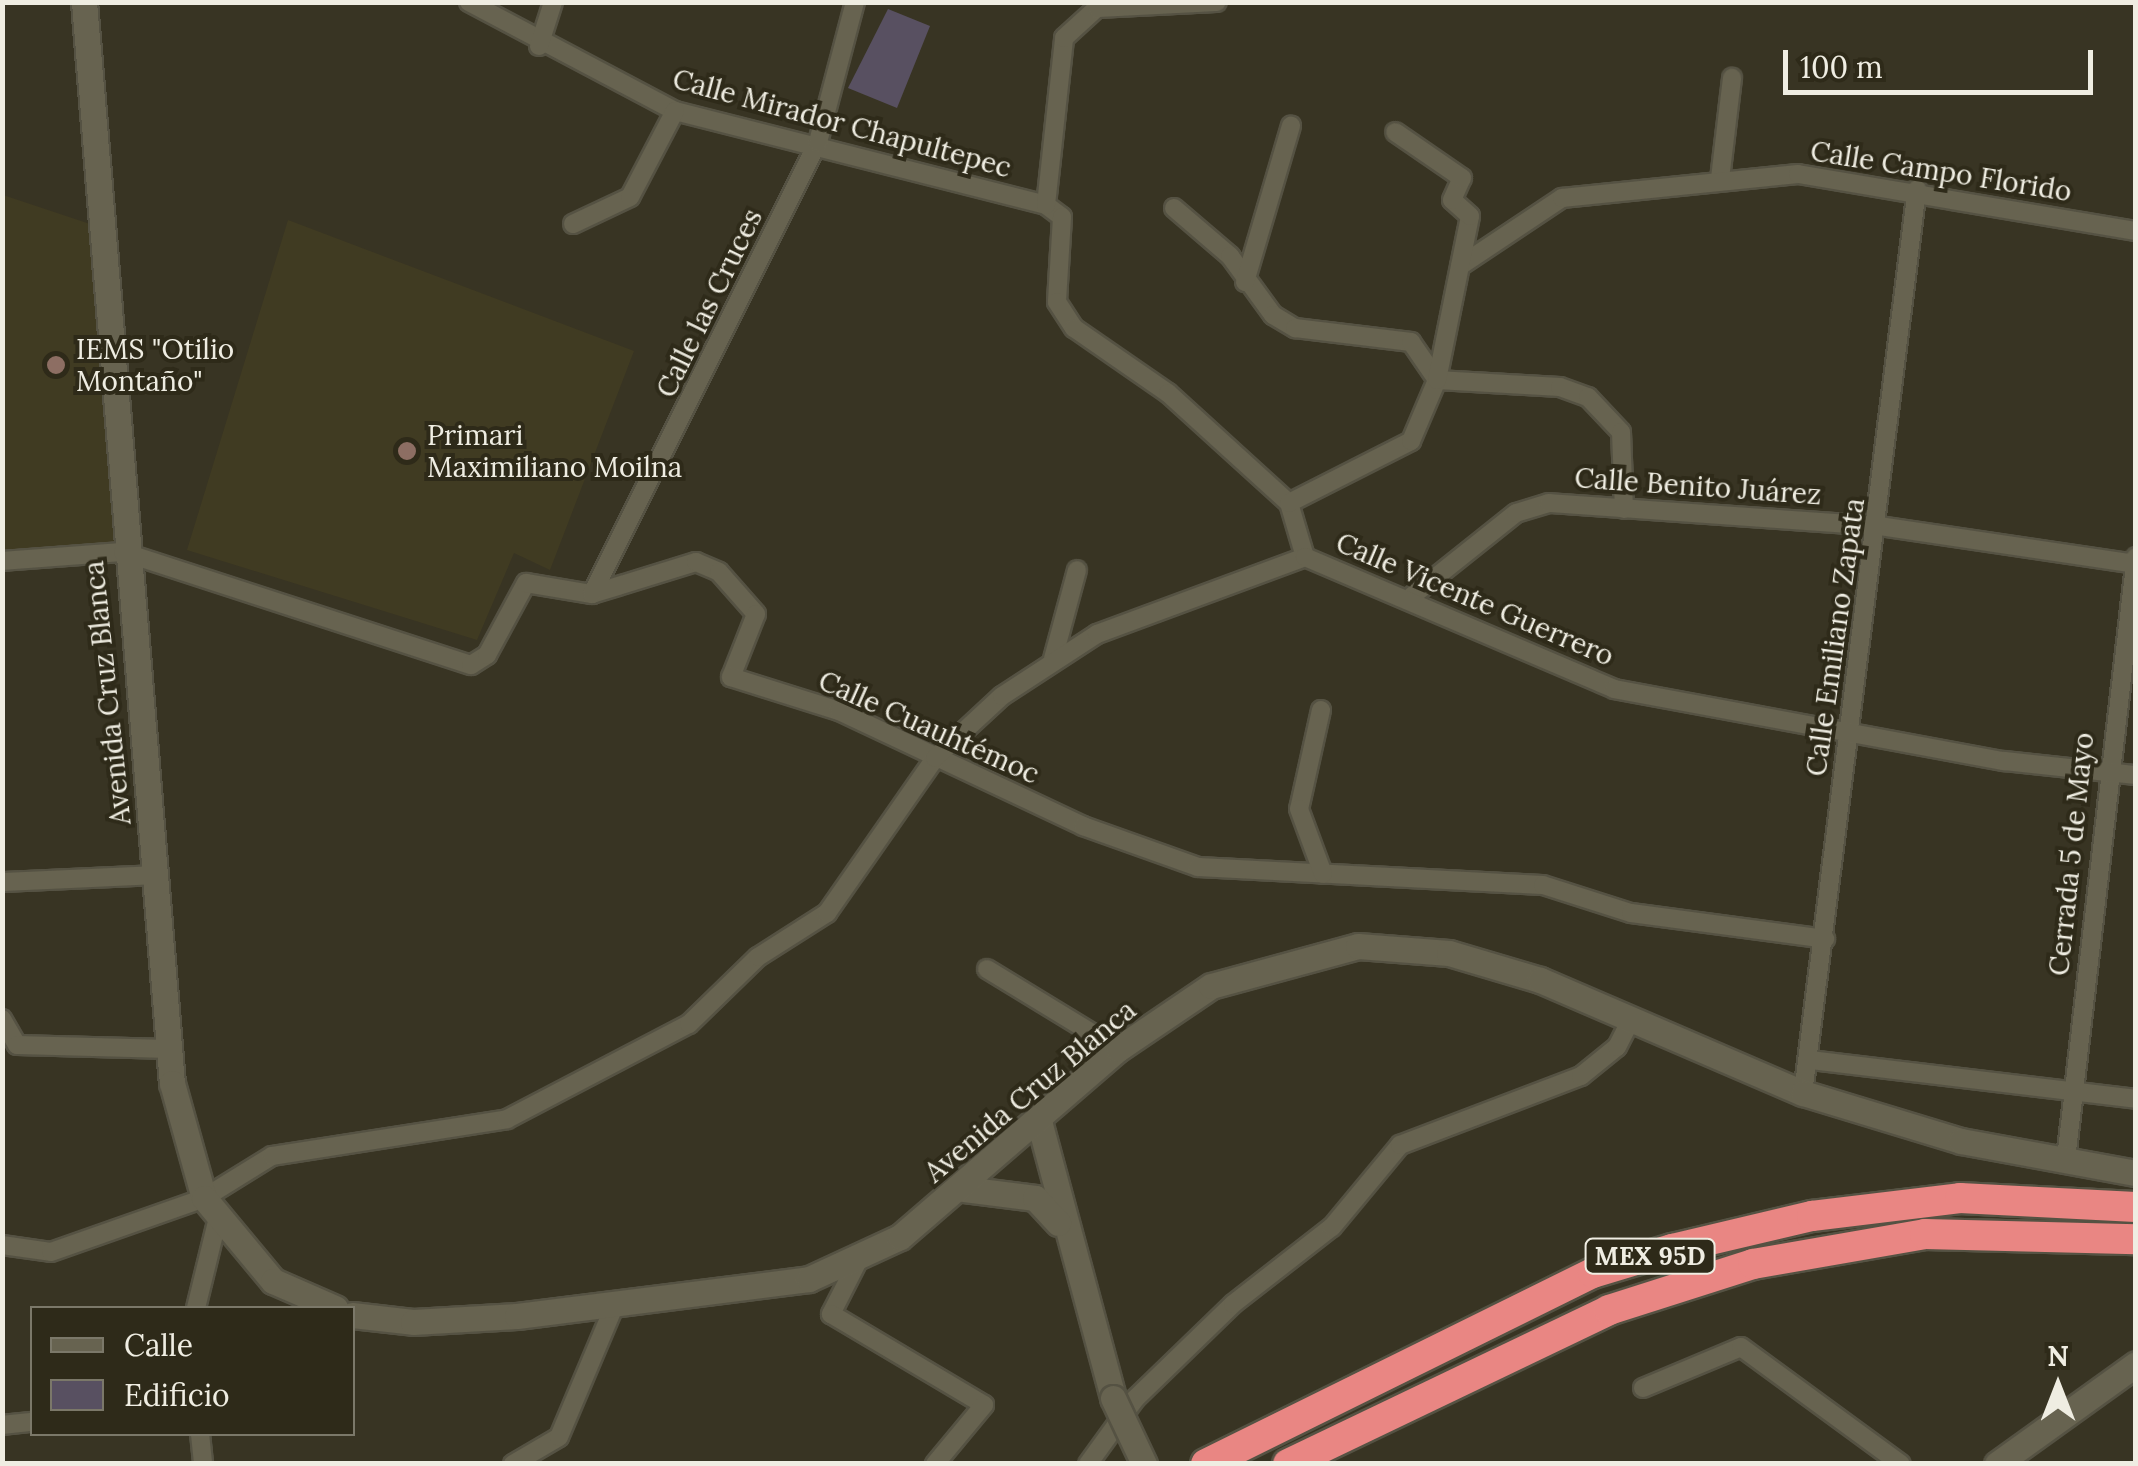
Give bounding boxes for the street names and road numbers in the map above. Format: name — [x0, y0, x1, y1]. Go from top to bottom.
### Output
street label: Calle Mirador Chapultepec — [669, 62, 1015, 184]
street label: Calle Campo Florido — [1808, 134, 2074, 208]
street label: Calle las Cruces — [649, 203, 769, 403]
street label: Calle Benito Juárez — [1573, 461, 1823, 511]
street label: Calle Emiliano Zapata — [1799, 496, 1871, 778]
street label: Calle Vicente Guerrero — [1331, 525, 1619, 673]
street label: Avenida Cruz Blanca — [76, 559, 138, 827]
street label: Calle Cuauhtémoc — [813, 663, 1045, 791]
street label: Cerrada 5 de Mayo — [2042, 731, 2100, 977]
street label: Avenida Cruz Blanca — [918, 993, 1142, 1189]
road number: MEX 95D — [1582, 1236, 1718, 1276]

